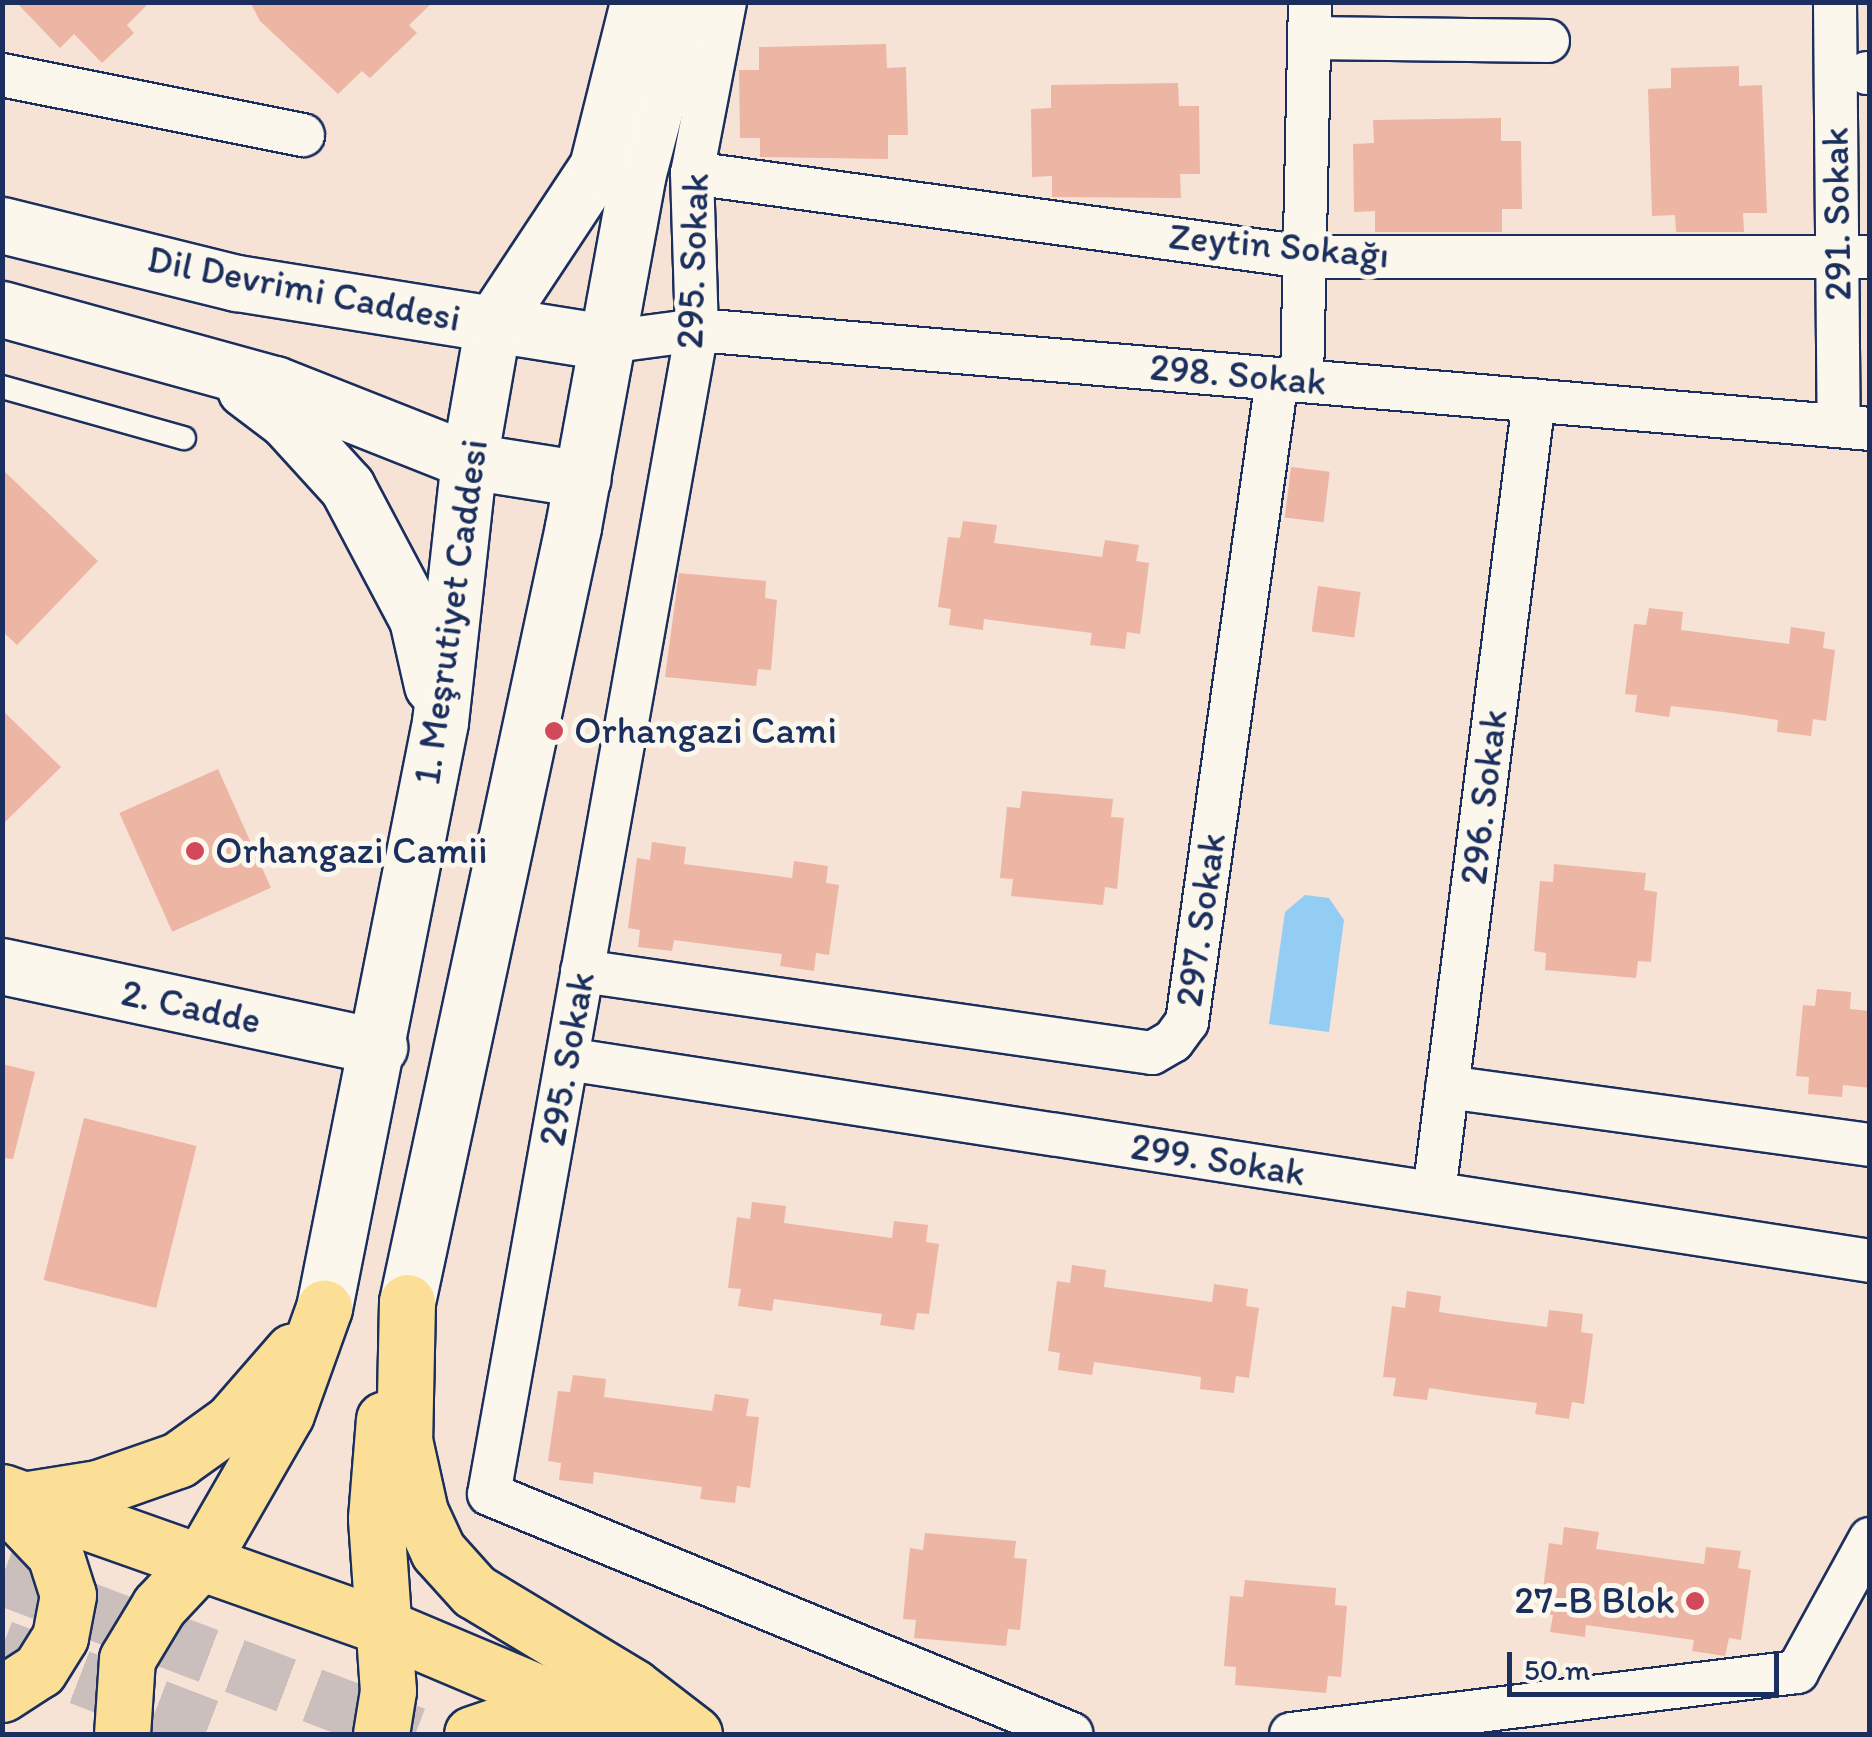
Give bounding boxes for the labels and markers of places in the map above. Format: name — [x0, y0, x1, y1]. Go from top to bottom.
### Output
place label: Orhangazi Cami — [574, 708, 837, 754]
marker: Orhangazi Cami — [543, 720, 565, 742]
place label: Orhangazi Camii — [215, 828, 488, 874]
marker: Orhangazi Camii — [184, 840, 206, 862]
place label: 27-B Blok — [1514, 1578, 1675, 1624]
marker: 27-B Blok — [1684, 1590, 1706, 1612]

